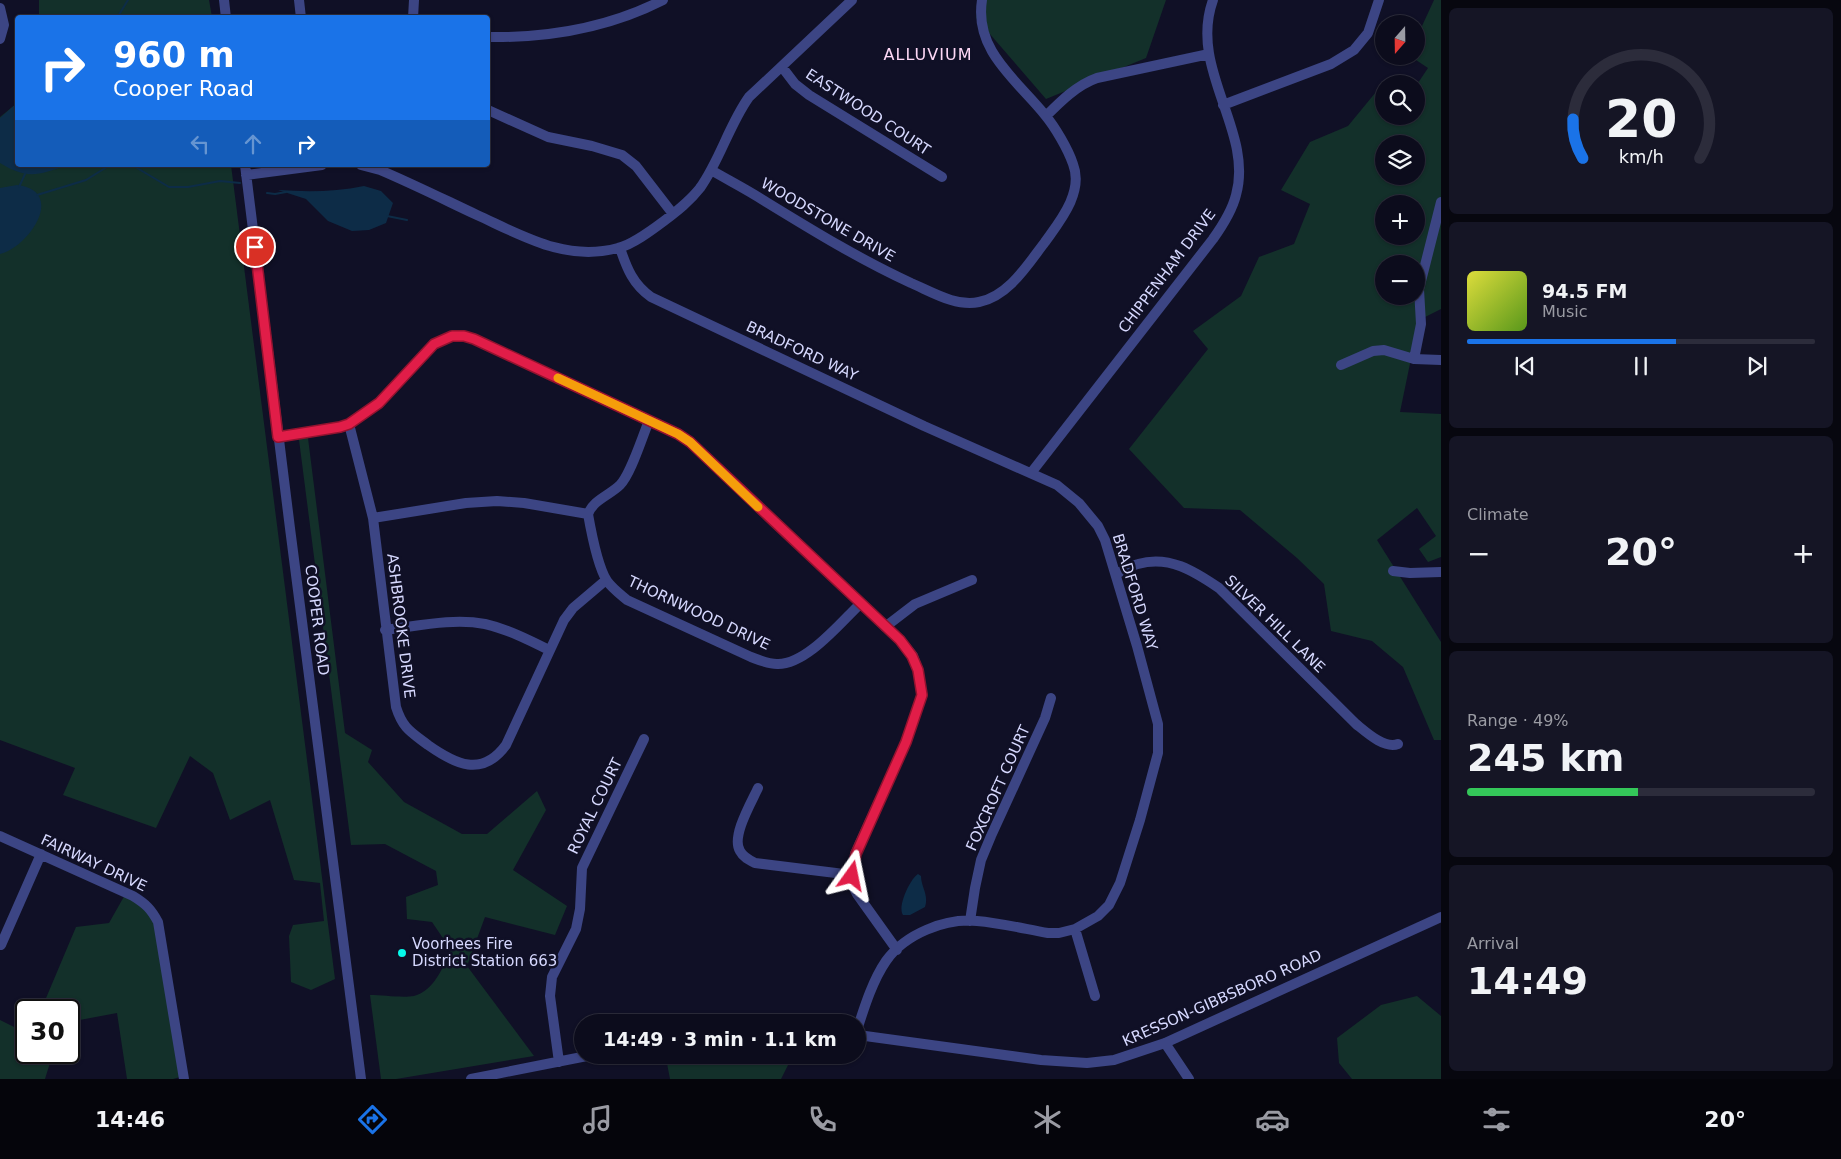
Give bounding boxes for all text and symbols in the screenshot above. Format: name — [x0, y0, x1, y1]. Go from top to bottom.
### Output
north arrow — [1375, 15, 1425, 65]
map controls — [1375, 15, 1425, 305]
icon: right — [30, 35, 95, 100]
text: 960 m — [113, 35, 235, 75]
district label: ALLUVIUM — [884, 45, 972, 64]
street label: EASTWOOD COURT — [802, 65, 934, 159]
button: search — [1375, 75, 1425, 125]
text: Cooper Road — [113, 76, 254, 101]
text: 20 — [1605, 89, 1677, 149]
icon: left — [186, 130, 214, 158]
icon: ahead — [239, 130, 267, 158]
icon: right — [292, 130, 320, 158]
button: layers — [1375, 135, 1425, 185]
text: km/h — [1618, 146, 1664, 167]
street label: WOODSTONE DRIVE — [758, 174, 898, 266]
button: + — [1375, 195, 1425, 245]
street label: CHIPPENHAM DRIVE — [1115, 206, 1219, 336]
pin — [234, 226, 276, 268]
icon: arrive — [241, 233, 269, 261]
button: − — [1375, 255, 1425, 305]
text: 94.5 FM — [1542, 280, 1627, 302]
text: Music — [1542, 302, 1588, 321]
street label: BRADFORD WAY — [743, 317, 862, 385]
icon: previous — [1511, 352, 1539, 380]
icon: pause — [1627, 352, 1655, 380]
icon: next — [1743, 352, 1771, 380]
text: Climate — [1467, 505, 1529, 524]
text: 20° — [1605, 530, 1677, 574]
street label: BRADFORD WAY — [1109, 531, 1162, 653]
text: − — [1467, 537, 1490, 570]
text: + — [1792, 537, 1815, 570]
street label: ASHBROOKE DRIVE — [383, 553, 419, 699]
street label: COOPER ROAD — [301, 564, 333, 676]
street label: THORNWOOD DRIVE — [624, 572, 773, 654]
street label: SILVER HILL LANE — [1221, 572, 1329, 676]
text: Range · 49% — [1467, 711, 1569, 730]
street label: FOXCROFT COURT — [962, 722, 1034, 854]
text: 245 km — [1467, 736, 1624, 780]
street label: ROYAL COURT — [564, 754, 626, 857]
street label: FAIRWAY DRIVE — [38, 831, 150, 895]
position arrow — [825, 849, 877, 901]
text: Arrival — [1467, 934, 1519, 953]
place label: Voorhees Fire District Station 663 — [412, 935, 557, 970]
street label: KRESSON-GIBBSBORO ROAD — [1120, 946, 1324, 1050]
marker: Voorhees Fire District Station 663 — [396, 947, 408, 959]
text: 14:49 — [1467, 959, 1588, 1003]
speed limit sign: 30 — [15, 999, 80, 1064]
text: 14:49 · 3 min · 1.1 km — [603, 1028, 837, 1050]
icon: directions — [355, 1102, 390, 1137]
icon: music — [580, 1102, 615, 1137]
icon: phone — [805, 1102, 840, 1137]
icon: climate — [1030, 1102, 1065, 1137]
icon: car — [1255, 1102, 1290, 1137]
icon: filters — [1479, 1102, 1514, 1137]
text: 14:46 — [95, 1107, 165, 1132]
text: 20° — [1704, 1107, 1746, 1132]

